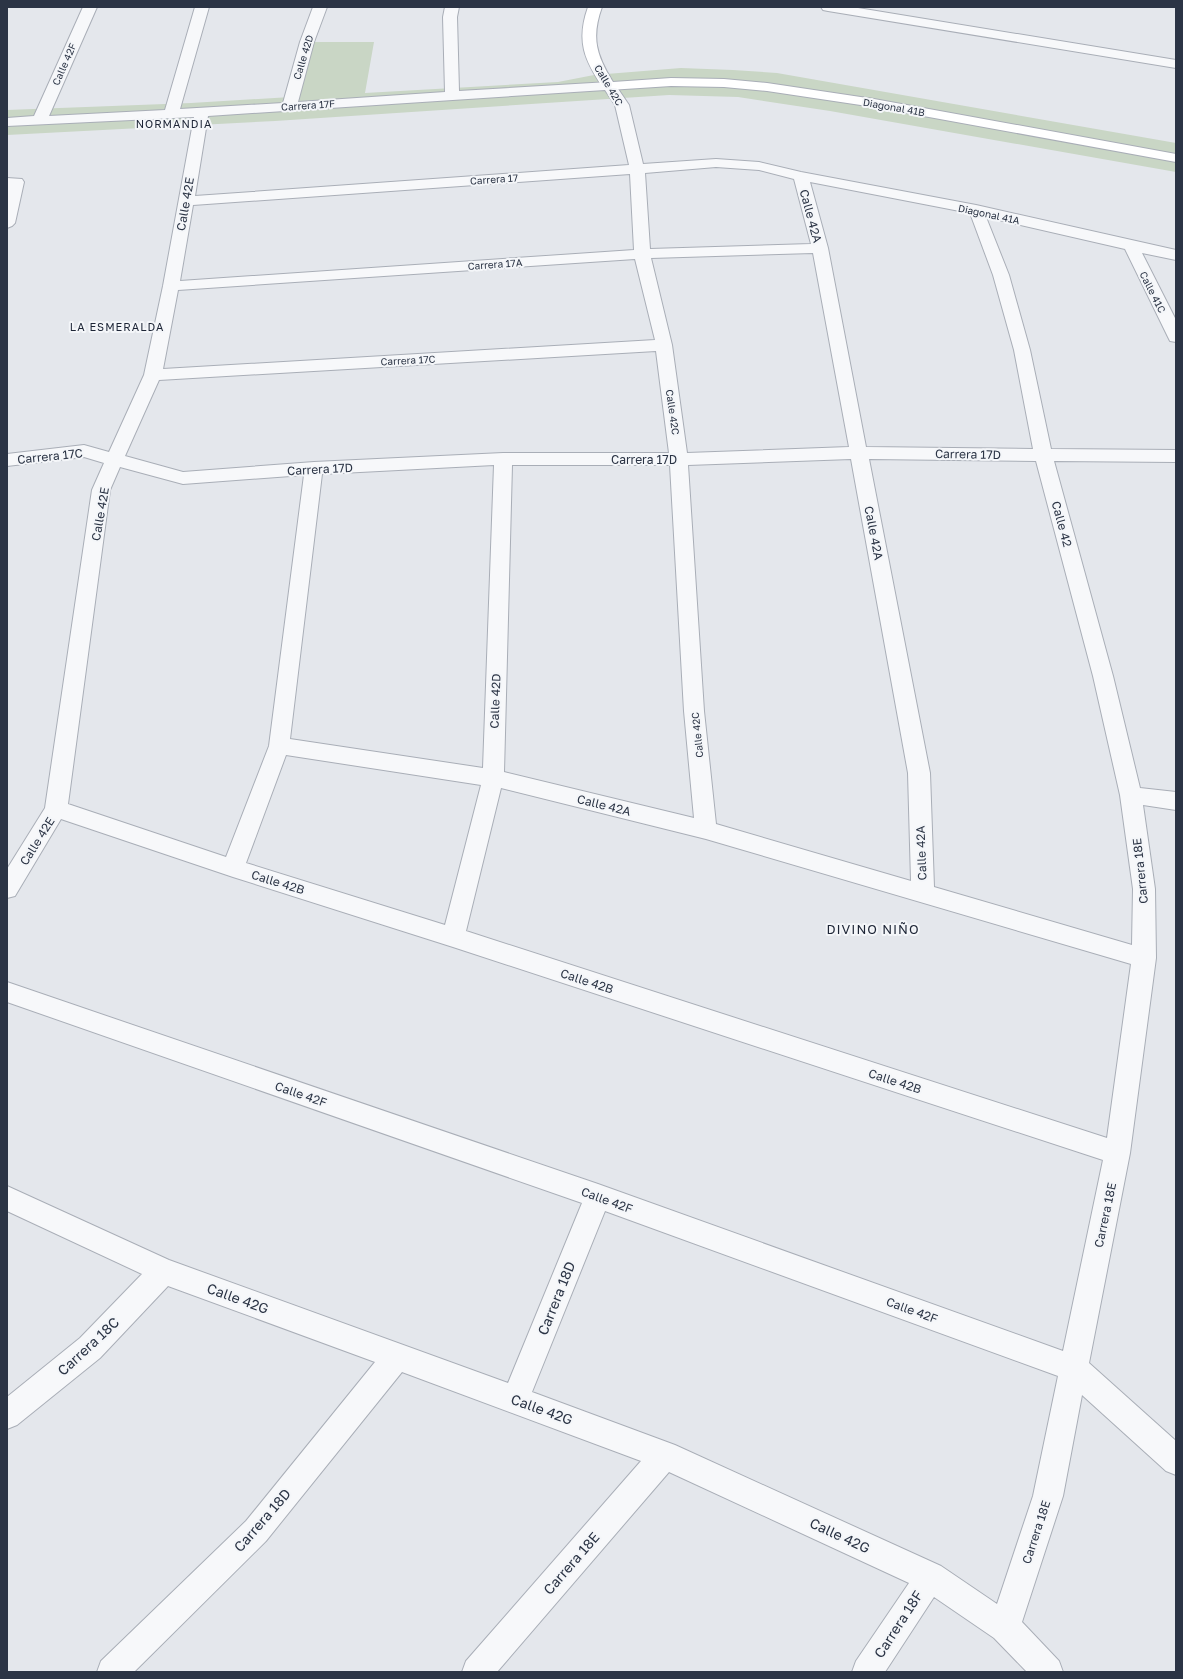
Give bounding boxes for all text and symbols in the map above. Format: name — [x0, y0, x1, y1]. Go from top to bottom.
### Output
street label: Calle 42D — [291, 33, 315, 81]
street label: Calle 42F — [49, 41, 79, 87]
street label: Calle 42C — [592, 62, 626, 108]
street label: Diagonal 41B — [862, 96, 926, 118]
street label: Carrera 17F — [281, 97, 335, 113]
district label: NORMANDIA — [136, 117, 212, 130]
street label: Carrera 17 — [470, 171, 518, 187]
street label: Calle 42E — [173, 176, 197, 232]
street label: Calle 42A — [797, 188, 825, 244]
street label: Diagonal 41A — [957, 202, 1021, 226]
street label: Carrera 17A — [467, 256, 523, 272]
street label: Calle 41C — [1137, 269, 1169, 315]
district label: LA ESMERALDA — [70, 320, 164, 333]
street label: Carrera 17C — [380, 353, 436, 367]
street label: Calle 42C — [664, 389, 682, 436]
street label: Carrera 17C — [16, 445, 84, 467]
street label: Carrera 17D — [935, 446, 1001, 462]
street label: Carrera 17D — [611, 452, 677, 467]
street label: Carrera 17D — [287, 460, 353, 478]
street label: Calle 42E — [88, 486, 112, 542]
street label: Calle 42 — [1049, 499, 1075, 549]
street label: Calle 42A — [861, 505, 887, 561]
street label: Calle 42D — [487, 673, 503, 729]
street label: Calle 42C — [689, 711, 705, 758]
street label: Calle 42A — [576, 791, 632, 819]
street label: Calle 42E — [16, 814, 58, 868]
street label: Calle 42A — [913, 825, 929, 881]
street label: Carrera 18E — [1129, 837, 1151, 905]
street label: Calle 42B — [250, 867, 306, 897]
district label: DIVINO NIÑO — [826, 921, 920, 937]
street label: Calle 42B — [559, 965, 615, 997]
street label: Calle 42B — [867, 1065, 923, 1097]
street label: Calle 42F — [273, 1078, 329, 1110]
street label: Carrera 18E — [1091, 1181, 1119, 1249]
street label: Calle 42F — [579, 1184, 635, 1216]
street label: Carrera 18D — [533, 1259, 579, 1337]
street label: Calle 42G — [205, 1279, 271, 1317]
street label: Calle 42F — [884, 1294, 940, 1326]
street label: Carrera 18C — [54, 1313, 122, 1379]
street label: Calle 42G — [509, 1390, 575, 1428]
street label: Carrera 18D — [230, 1485, 294, 1555]
street label: Carrera 18E — [1019, 1498, 1053, 1566]
street label: Calle 42G — [807, 1514, 873, 1556]
street label: Carrera 18E — [539, 1528, 603, 1598]
street label: Carrera 18F — [870, 1587, 926, 1661]

